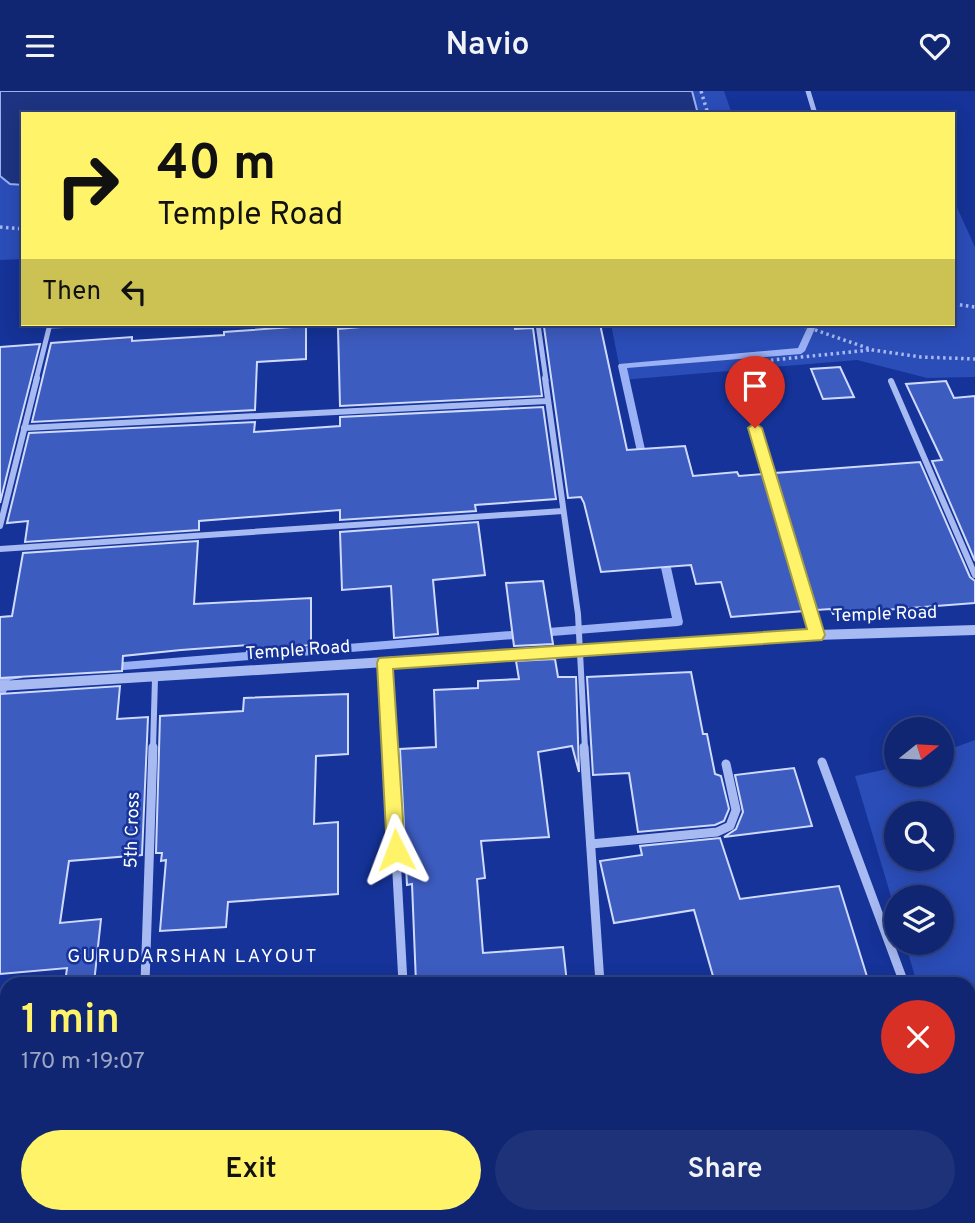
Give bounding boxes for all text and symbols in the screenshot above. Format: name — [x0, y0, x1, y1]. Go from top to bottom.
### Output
text: Navio — [445, 26, 530, 66]
icon: menu — [21, 27, 59, 65]
icon: heart — [916, 27, 954, 65]
text: 40 m — [157, 135, 276, 197]
icon: right — [42, 140, 133, 231]
text: Temple Road — [157, 196, 343, 236]
icon: left — [115, 273, 153, 311]
text: Then — [42, 276, 101, 309]
pin — [725, 356, 785, 428]
icon: arrive — [736, 367, 774, 405]
street label: Temple Road — [832, 602, 938, 628]
street label: Temple Road — [245, 636, 351, 666]
north arrow — [884, 717, 954, 787]
map controls — [884, 717, 954, 955]
street label: 5th Cross — [120, 791, 146, 869]
button: search — [884, 801, 954, 871]
position arrow — [359, 813, 433, 887]
button: layers — [884, 885, 954, 955]
district label: GURUDARSHAN LAYOUT — [67, 945, 319, 969]
text: 1 min — [21, 995, 120, 1048]
button: close — [881, 1000, 955, 1074]
text: 170 m · 19:07 — [21, 1048, 145, 1077]
button: Exit — [21, 1130, 481, 1210]
button: Share — [495, 1130, 955, 1210]

